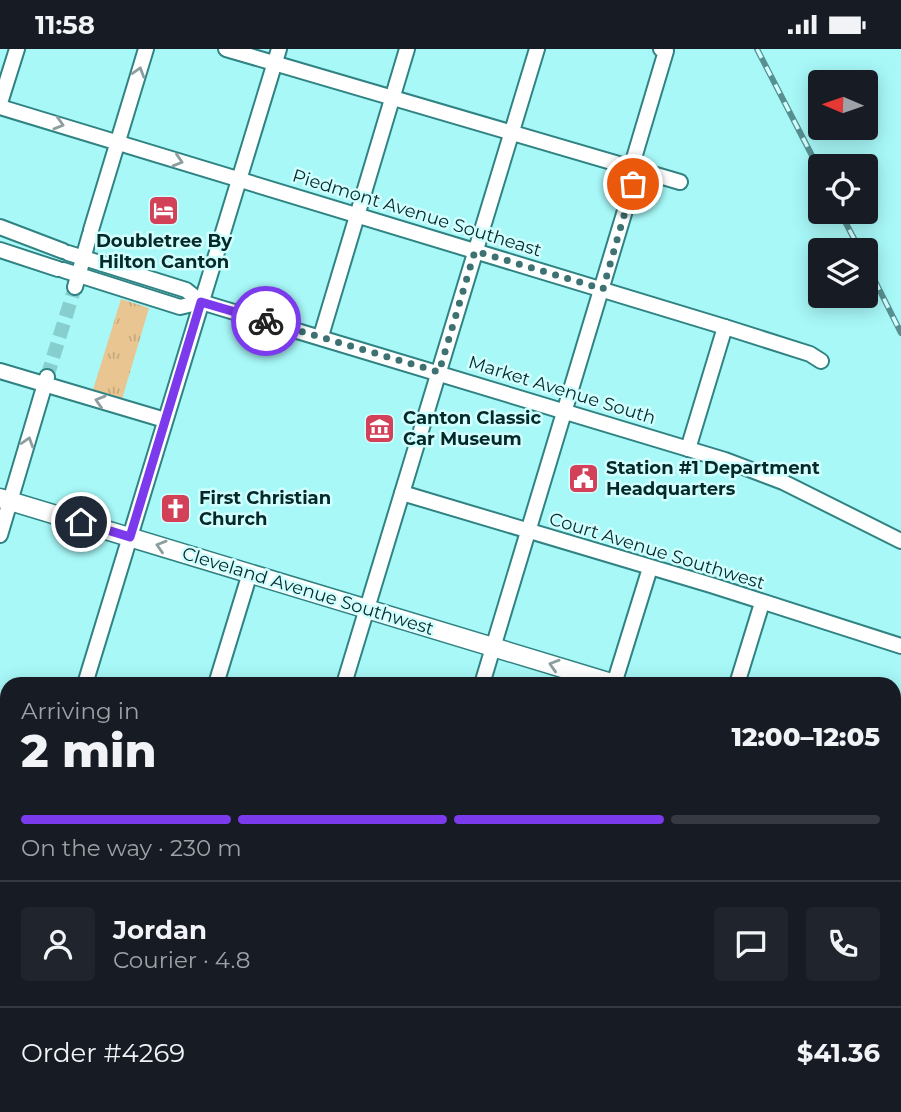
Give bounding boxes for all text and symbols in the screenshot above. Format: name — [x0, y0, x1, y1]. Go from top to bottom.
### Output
text: 11:58 — [35, 9, 95, 41]
one-way arrow — [131, 67, 146, 79]
north arrow — [808, 70, 878, 140]
map controls — [808, 70, 878, 308]
one-way arrow — [53, 116, 65, 131]
one-way arrow — [172, 152, 184, 167]
pin — [603, 154, 663, 214]
button: locate — [808, 154, 878, 224]
street label: Piedmont Avenue Southeast — [290, 165, 544, 261]
icon: bag — [614, 165, 652, 203]
hotel icon: Doubletree By Hilton Canton — [147, 193, 181, 227]
place label: Doubletree By Hilton Canton — [96, 230, 232, 273]
button: layers — [808, 238, 878, 308]
courier — [231, 286, 301, 356]
icon: bike — [247, 302, 285, 340]
street label: Market Avenue South — [466, 351, 658, 429]
one-way arrow — [94, 394, 106, 409]
place label: Canton Classic Car Museum — [403, 407, 541, 450]
museum icon: Canton Classic Car Museum — [363, 411, 397, 445]
one-way arrow — [19, 437, 34, 449]
place label: Station #1 Department Headquarters — [606, 457, 820, 500]
public building icon: Station #1 Department Headquarters — [566, 461, 600, 495]
place label: First Christian Church — [199, 487, 331, 530]
church icon: First Christian Church — [159, 491, 193, 525]
pin — [51, 492, 111, 552]
icon: home — [62, 503, 100, 541]
street label: Court Avenue Southwest — [547, 508, 767, 594]
one-way arrow — [156, 540, 168, 554]
street label: Cleveland Avenue Southwest — [179, 542, 437, 640]
one-way arrow — [549, 659, 561, 674]
text: Arriving in — [21, 697, 140, 725]
text: 12:00–12:05 — [731, 721, 880, 753]
text: 2 min — [21, 722, 156, 779]
text: On the way · 230 m — [21, 834, 242, 862]
button: person — [21, 907, 95, 981]
button: chat — [714, 907, 788, 981]
button: phone — [806, 907, 880, 981]
text: Jordan — [113, 914, 207, 946]
text: Courier · 4.8 — [113, 946, 250, 974]
text: Order #4269 — [21, 1037, 185, 1069]
text: $41.36 — [797, 1037, 880, 1069]

